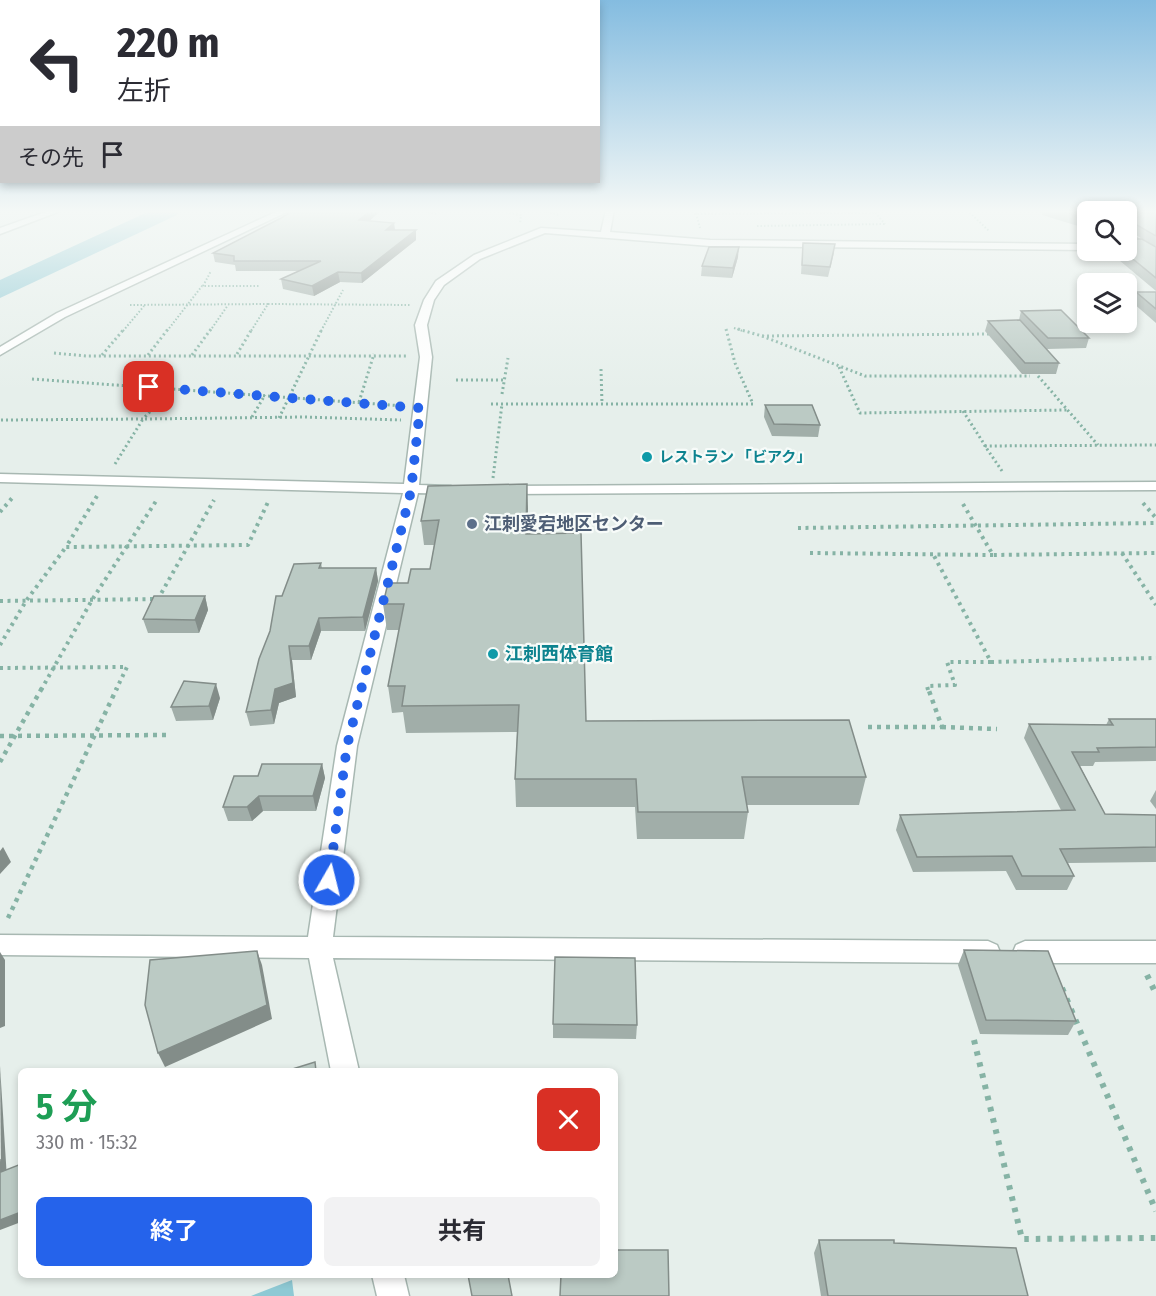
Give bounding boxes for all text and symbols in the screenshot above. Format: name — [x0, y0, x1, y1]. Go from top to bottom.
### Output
text: 220 m — [117, 18, 220, 68]
icon: left — [18, 24, 96, 102]
text: 左折 — [117, 75, 171, 107]
icon: arrive — [96, 138, 129, 171]
text: その先 — [18, 144, 84, 171]
map controls — [1077, 201, 1137, 333]
button: search — [1077, 201, 1137, 261]
button: layers — [1077, 273, 1137, 333]
pin — [123, 361, 174, 412]
icon: arrive — [132, 370, 165, 403]
place label: レストラン 「ビアク」 — [659, 448, 811, 466]
marker: レストラン 「ビアク」 — [640, 450, 654, 464]
place label: 江刺愛宕地区センター — [484, 513, 664, 535]
marker: 江刺愛宕地区センター — [465, 517, 479, 531]
place label: 江刺西体育館 — [505, 643, 613, 665]
marker: 江刺西体育館 — [486, 647, 500, 661]
position arrow — [297, 848, 361, 912]
text: 5 分 — [36, 1085, 97, 1129]
button: close — [537, 1088, 600, 1151]
text: 330 m · 15:32 — [36, 1130, 137, 1154]
button: 終了 — [36, 1197, 312, 1266]
button: 共有 — [324, 1197, 600, 1266]

